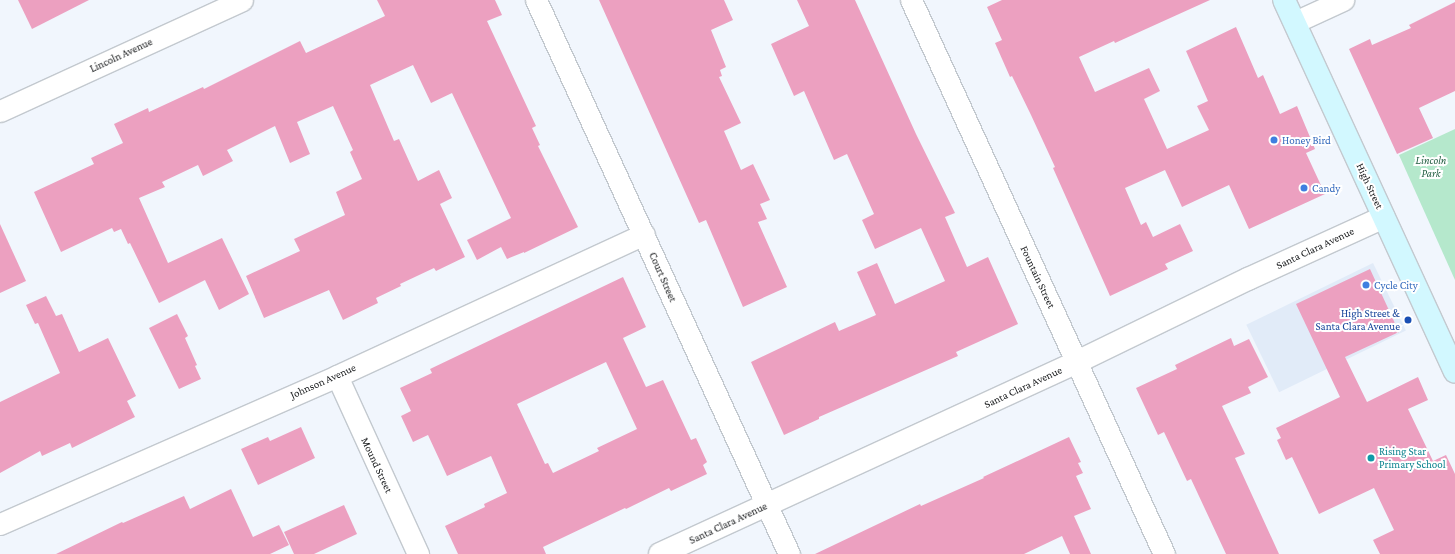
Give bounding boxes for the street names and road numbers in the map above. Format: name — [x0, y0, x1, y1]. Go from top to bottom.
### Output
street label: Lincoln Avenue — [88, 35, 154, 75]
street label: High Street — [1354, 161, 1386, 211]
street label: Santa Clara Avenue — [1274, 224, 1356, 272]
street label: Fountain Street — [1018, 244, 1058, 310]
street label: Court Street — [646, 250, 680, 304]
street label: Johnson Avenue — [288, 361, 358, 401]
street label: Santa Clara Avenue — [982, 363, 1064, 411]
street label: Mound Street — [358, 435, 396, 495]
street label: Santa Clara Avenue — [687, 499, 769, 547]

